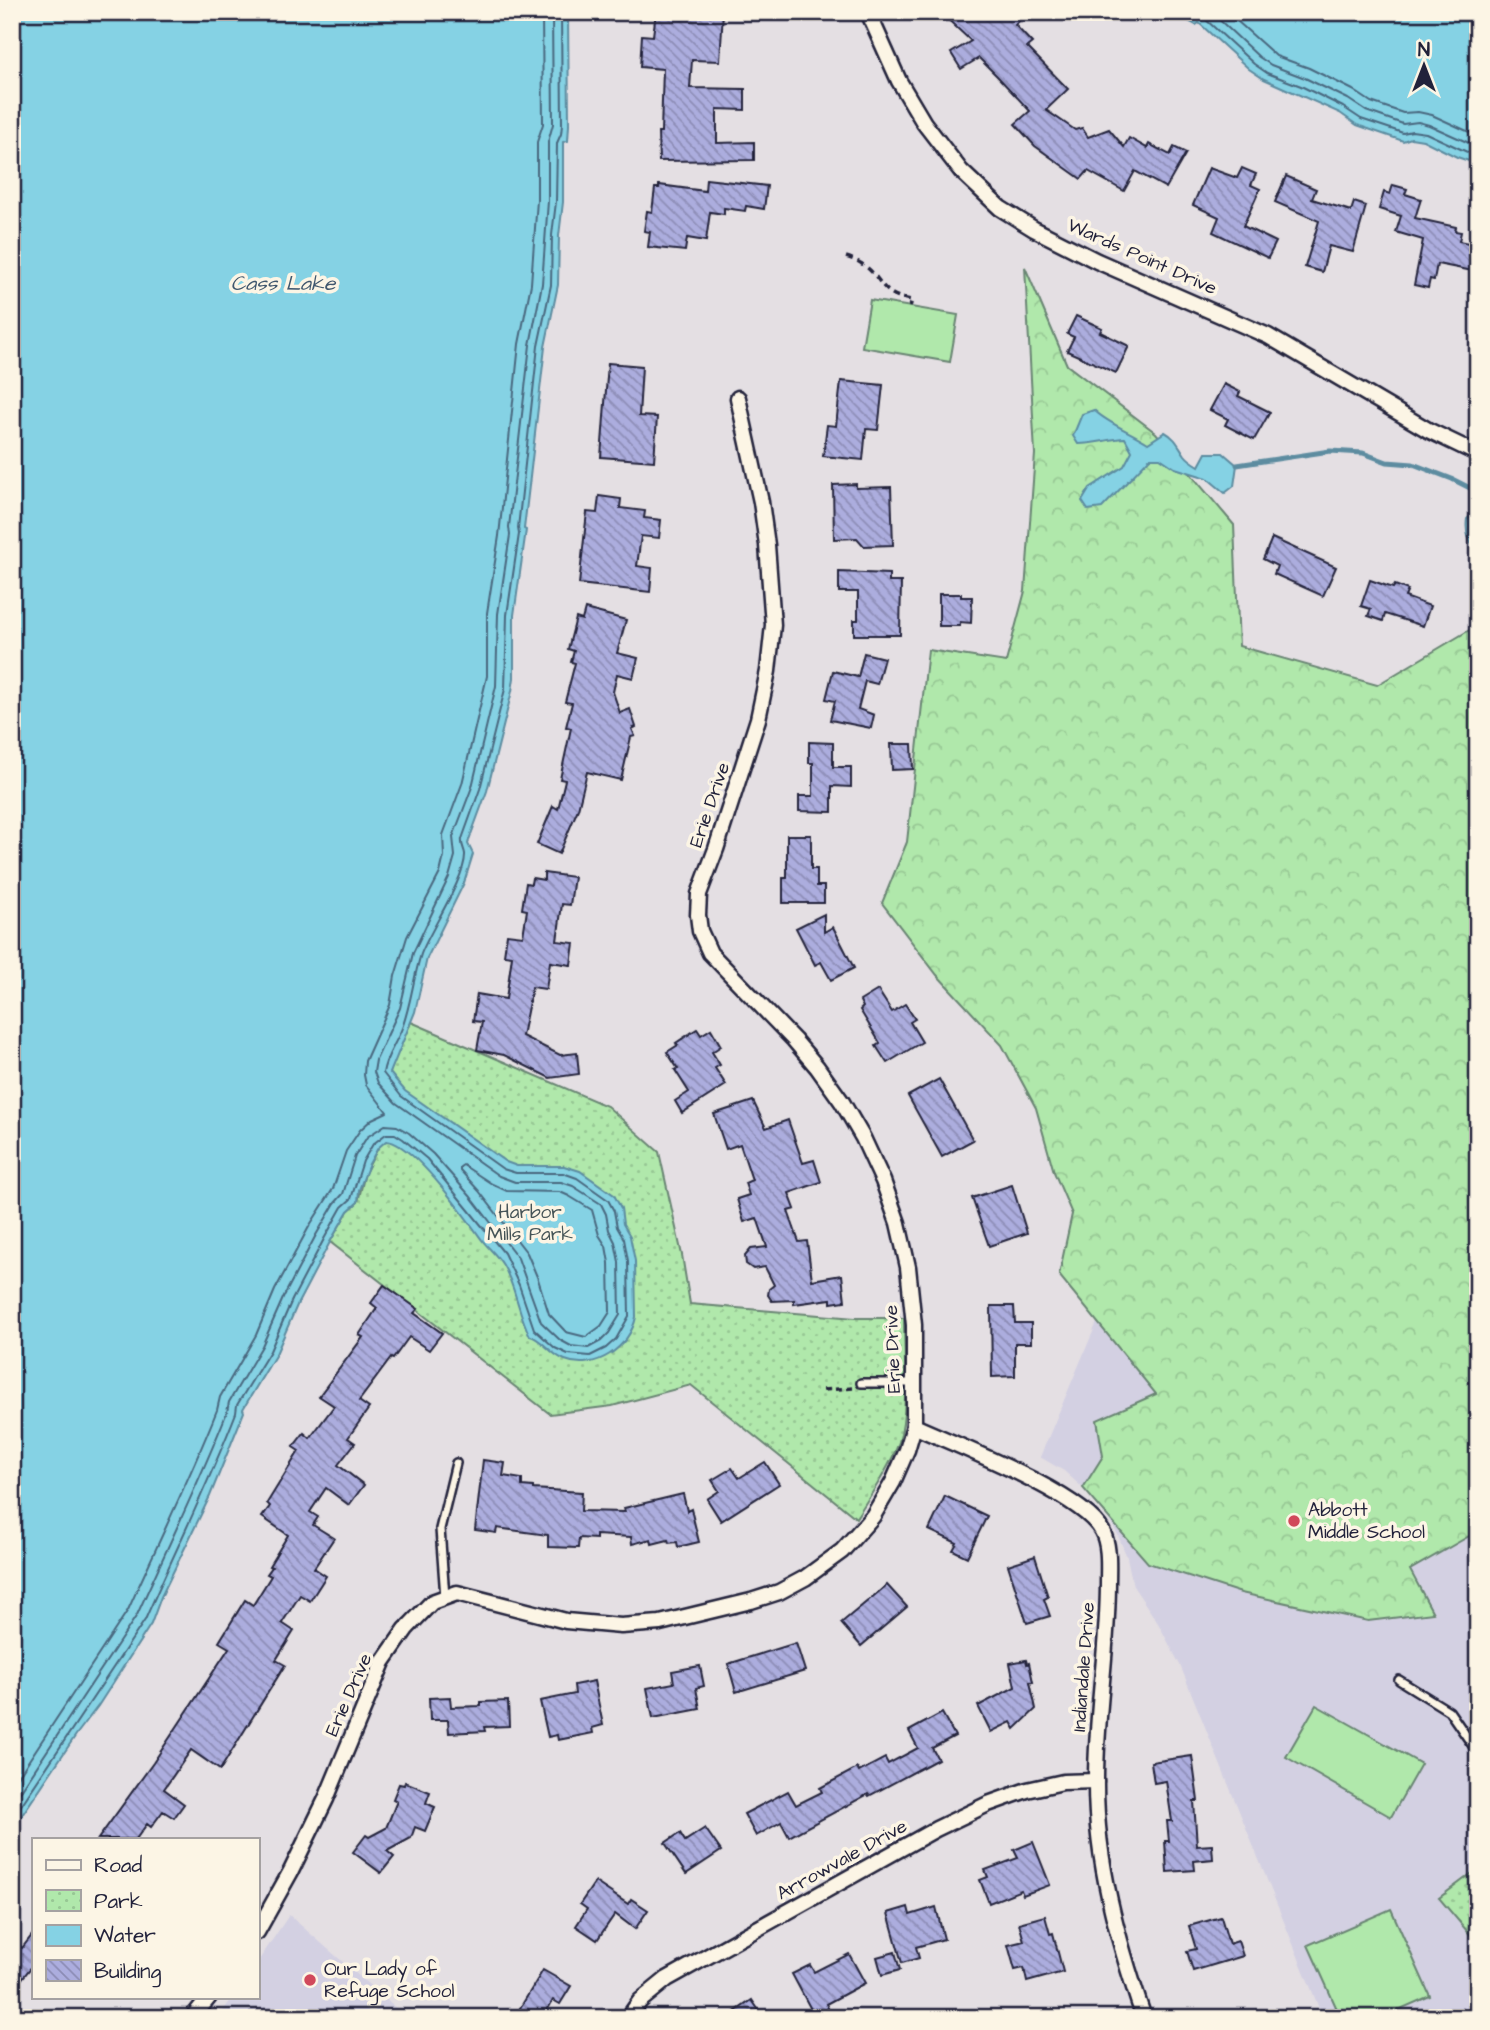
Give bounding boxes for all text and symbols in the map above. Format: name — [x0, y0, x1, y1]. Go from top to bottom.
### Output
north arrow — [1388, 32, 1458, 102]
text: N — [1418, 37, 1430, 64]
street label: Wards Point Drive — [1063, 212, 1221, 302]
water label: Cass Lake — [231, 269, 337, 298]
street label: Erie Drive — [683, 759, 737, 851]
park label: Harbor Mills Park — [487, 1199, 573, 1248]
street label: Erie Drive — [878, 1304, 908, 1394]
place label: Abbott Middle School — [1308, 1497, 1425, 1546]
marker: Abbott Middle School — [1286, 1513, 1302, 1529]
street label: Indiandale Drive — [1066, 1601, 1102, 1733]
street label: Erie Drive — [319, 1649, 379, 1741]
street label: Arrowvale Drive — [772, 1813, 912, 1907]
legend — [32, 1838, 259, 1998]
text: Road — [94, 1851, 142, 1880]
text: Park — [94, 1887, 143, 1916]
text: Water — [94, 1921, 156, 1950]
place label: Our Lady of Refuge School — [324, 1956, 454, 2006]
text: Building — [94, 1957, 162, 1988]
marker: Our Lady of Refuge School — [302, 1972, 318, 1988]

